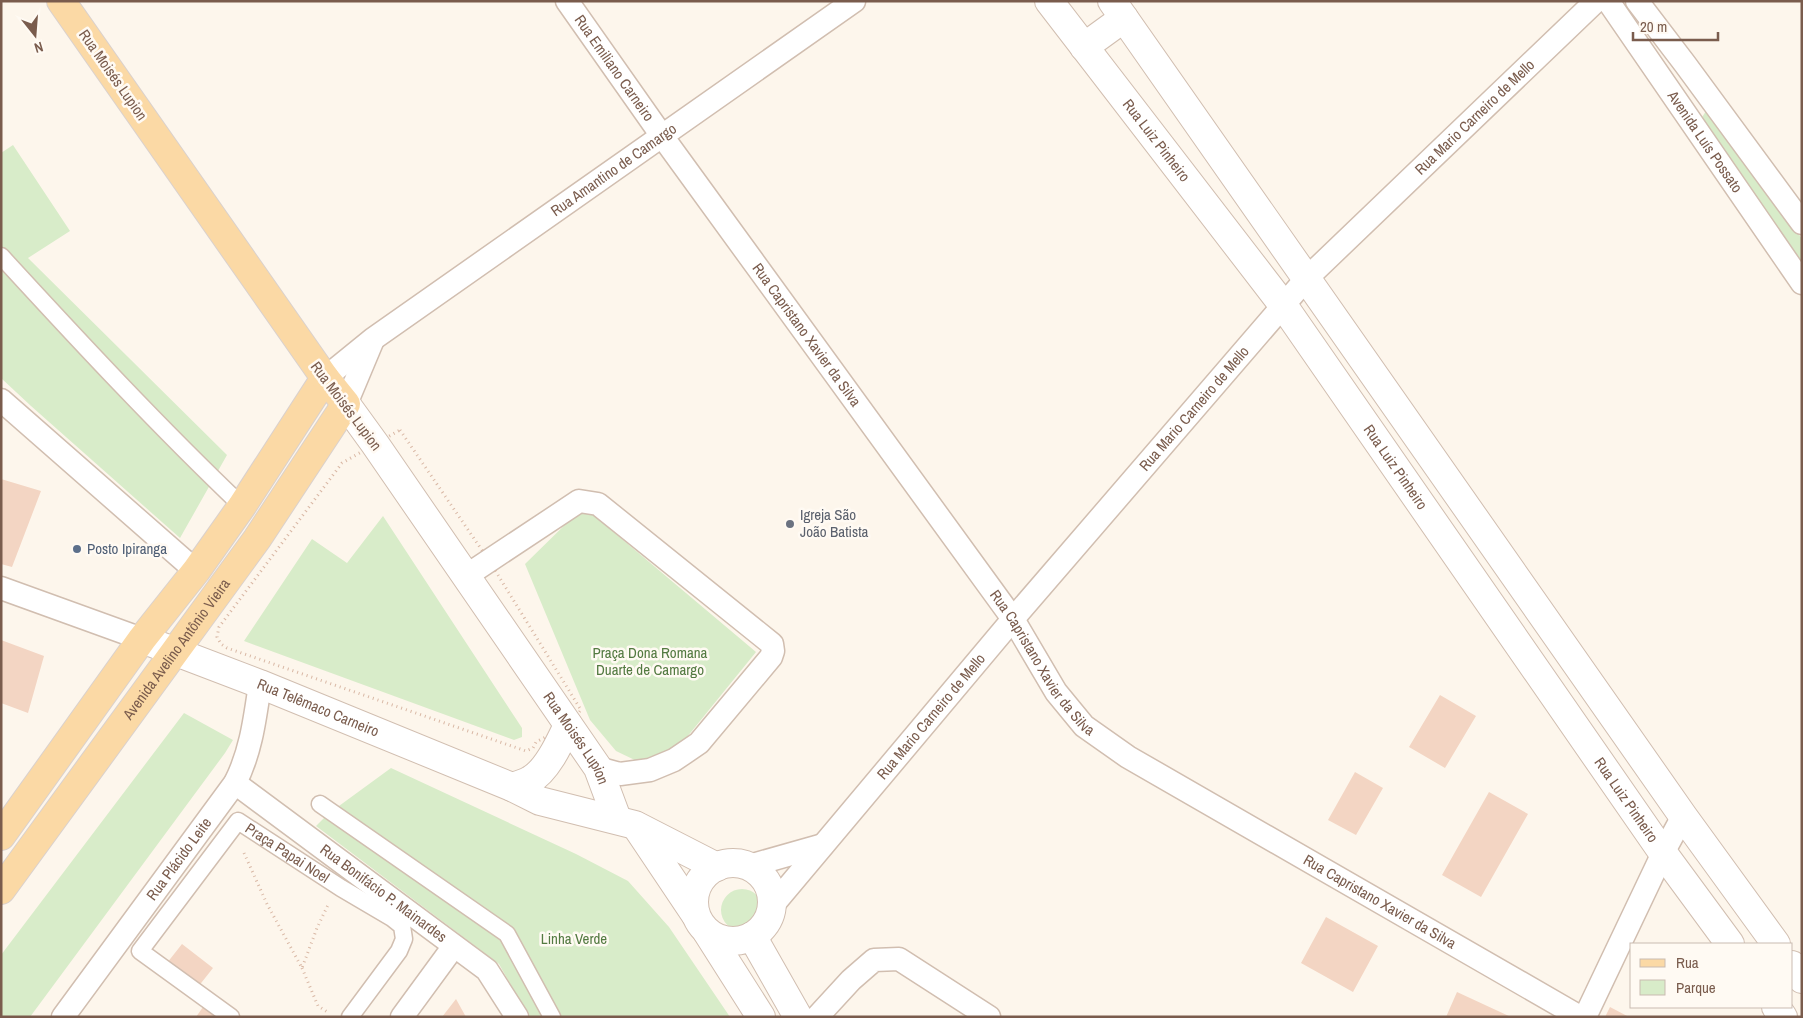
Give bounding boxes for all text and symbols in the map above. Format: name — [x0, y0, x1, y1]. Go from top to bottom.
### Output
north arrow — [10, 10, 60, 60]
street label: Rua Emiliano Carneiro — [570, 10, 660, 125]
scale bar — [1633, 10, 1718, 42]
text: 20 m — [1640, 16, 1667, 37]
street label: Rua Moisés Lupion — [74, 25, 153, 124]
text: N — [32, 38, 45, 57]
street label: Rua Mario Carneiro de Mello — [1410, 54, 1539, 179]
street label: Avenida Luís Possato — [1662, 86, 1748, 197]
street label: Rua Luiz Pinheiro — [1118, 94, 1195, 186]
street label: Rua Amantino de Camargo — [546, 118, 681, 221]
street label: Rua Capristano Xavier da Silva — [748, 259, 866, 411]
street label: Rua Mario Carneiro de Mello — [1134, 341, 1254, 475]
street label: Rua Moisés Lupion — [306, 357, 387, 455]
street label: Rua Luiz Pinheiro — [1359, 420, 1433, 514]
place label: Igreja São João Batista — [800, 504, 869, 542]
marker: Igreja São João Batista — [784, 518, 796, 530]
place label: Posto Ipiranga — [87, 538, 167, 559]
marker: Posto Ipiranga — [71, 543, 83, 555]
street label: Avenida Avelino Antônio Vieira — [117, 574, 235, 725]
street label: Rua Capristano Xavier da Silva — [985, 585, 1099, 740]
park label: Praça Dona Romana Duarte de Camargo — [593, 642, 708, 680]
street label: Rua Mario Carneiro de Mello — [872, 649, 990, 784]
street label: Rua Telêmaco Carneiro — [254, 673, 382, 742]
street label: Rua Moisés Lupion — [539, 688, 614, 787]
street label: Rua Luiz Pinheiro — [1590, 753, 1664, 847]
street label: Rua Plácido Leite — [141, 813, 216, 904]
street label: Praça Papai Noel — [241, 818, 334, 888]
street label: Rua Bonifácio P. Mainardes — [316, 839, 452, 947]
street label: Rua Capristano Xavier da Silva — [1300, 849, 1460, 954]
park label: Linha Verde — [541, 928, 607, 949]
legend — [1630, 943, 1793, 1008]
text: Rua — [1676, 952, 1699, 973]
text: Parque — [1676, 977, 1716, 998]

